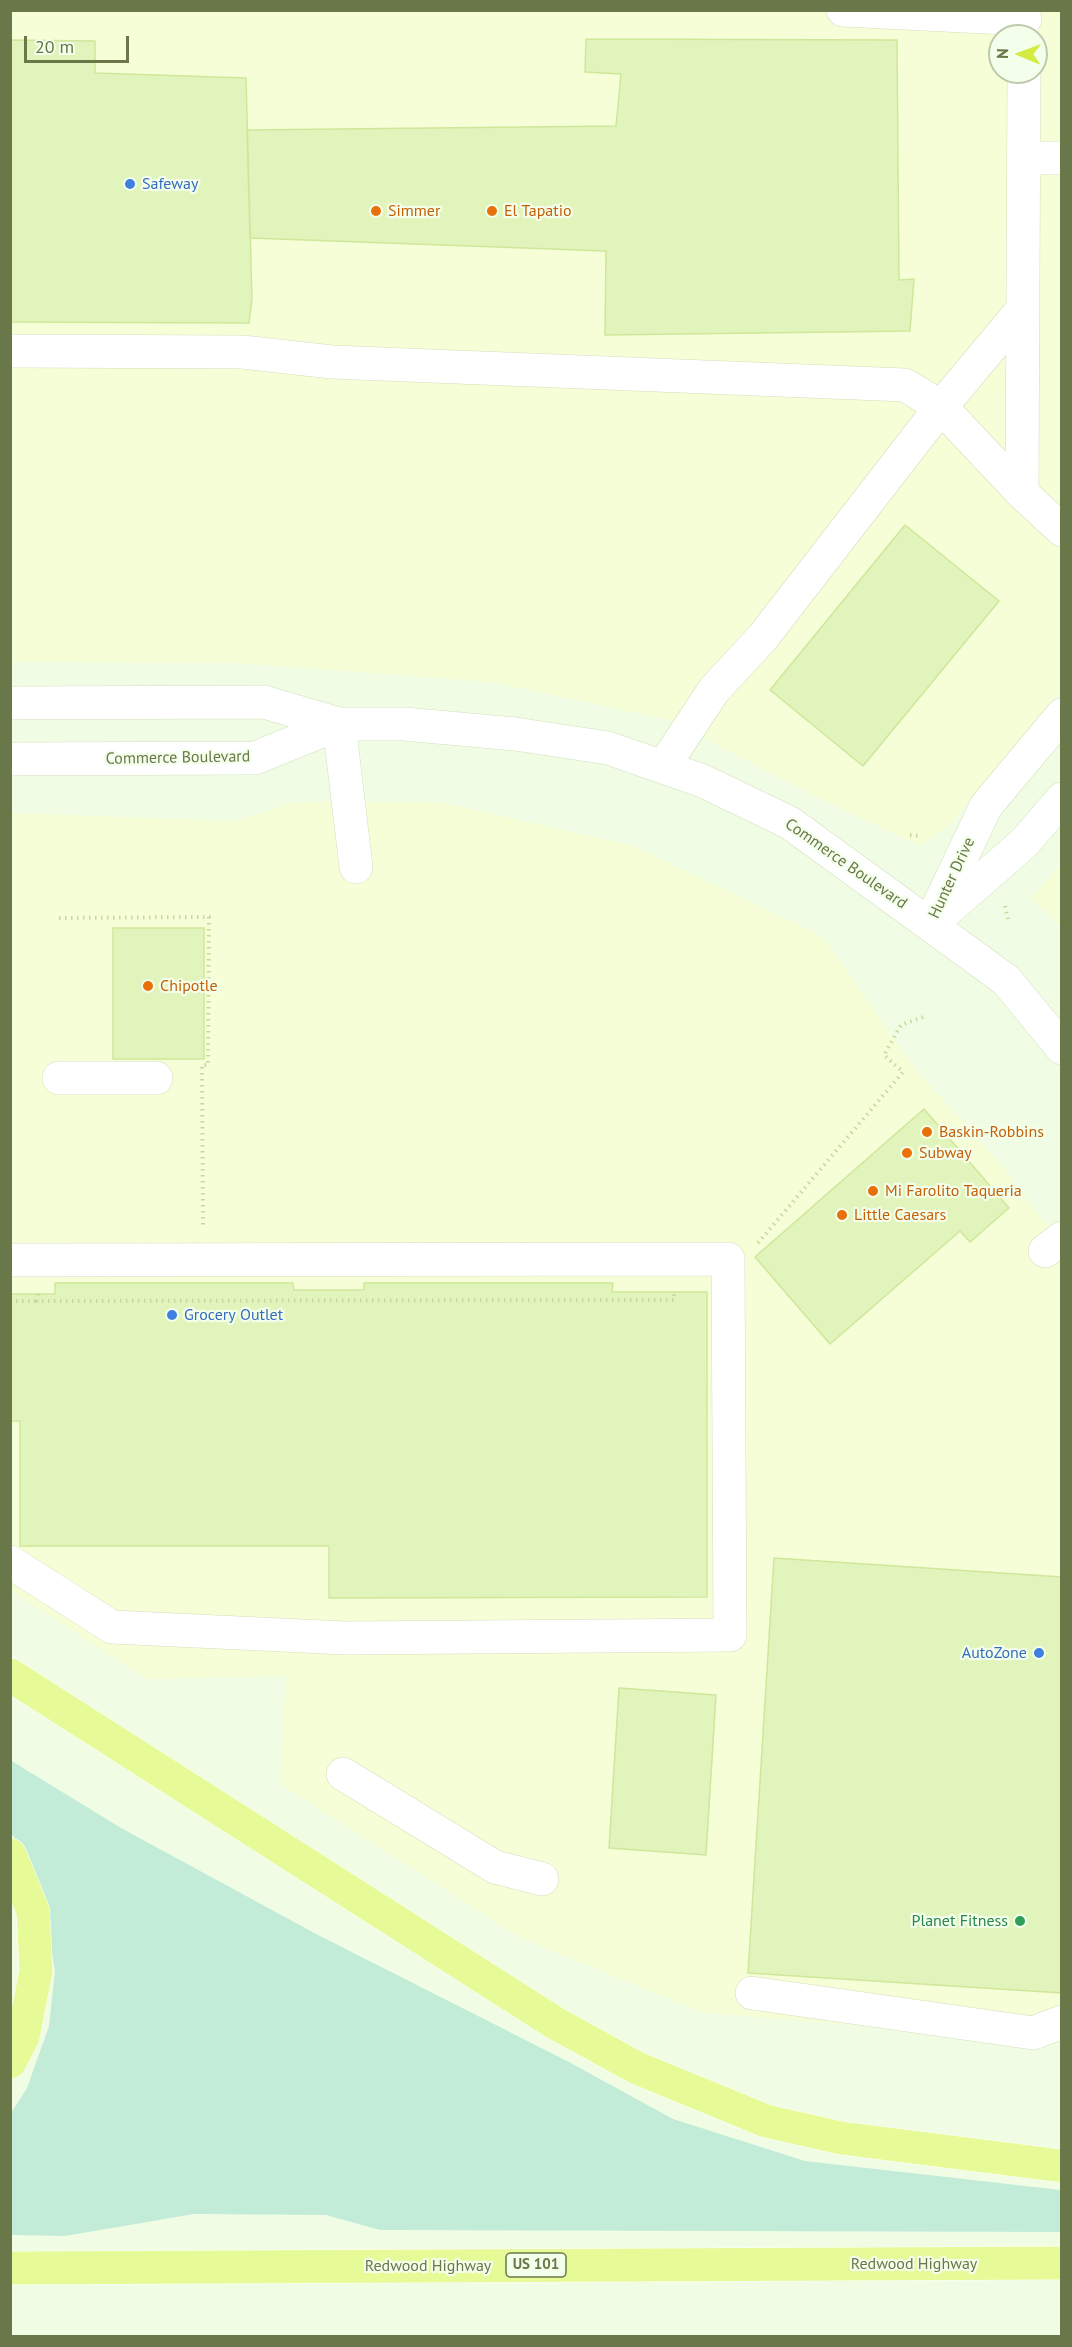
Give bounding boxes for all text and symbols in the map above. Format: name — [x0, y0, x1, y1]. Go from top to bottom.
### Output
scale bar — [27, 24, 132, 62]
north arrow — [988, 24, 1048, 84]
text: 20 m — [35, 35, 74, 58]
text: N — [992, 48, 1012, 59]
place label: Safeway — [142, 174, 198, 194]
marker: Safeway — [123, 177, 137, 191]
place label: Simmer — [388, 201, 440, 221]
place label: El Tapatio — [504, 201, 572, 221]
marker: Simmer — [369, 204, 383, 218]
marker: El Tapatio — [485, 204, 499, 218]
street label: Commerce Boulevard — [106, 747, 250, 769]
street label: Commerce Boulevard — [781, 815, 911, 913]
street label: Hunter Drive — [925, 834, 979, 922]
place label: Chipotle — [160, 976, 218, 996]
marker: Chipotle — [141, 979, 155, 993]
place label: Baskin-Robbins — [939, 1122, 1044, 1142]
marker: Baskin-Robbins — [920, 1125, 934, 1139]
place label: Subway — [919, 1143, 972, 1163]
marker: Subway — [900, 1146, 914, 1160]
place label: Mi Farolito Taqueria — [885, 1181, 1022, 1201]
marker: Mi Farolito Taqueria — [866, 1184, 880, 1198]
place label: Little Caesars — [854, 1205, 946, 1225]
marker: Little Caesars — [835, 1208, 849, 1222]
place label: Grocery Outlet — [184, 1305, 283, 1325]
marker: Grocery Outlet — [165, 1308, 179, 1322]
place label: AutoZone — [962, 1643, 1027, 1663]
marker: AutoZone — [1032, 1646, 1046, 1660]
place label: Planet Fitness — [912, 1911, 1008, 1931]
marker: Planet Fitness — [1013, 1914, 1027, 1928]
road number: US 101 — [506, 2253, 566, 2277]
street label: Redwood Highway — [851, 2254, 977, 2274]
street label: Redwood Highway — [365, 2256, 491, 2276]

